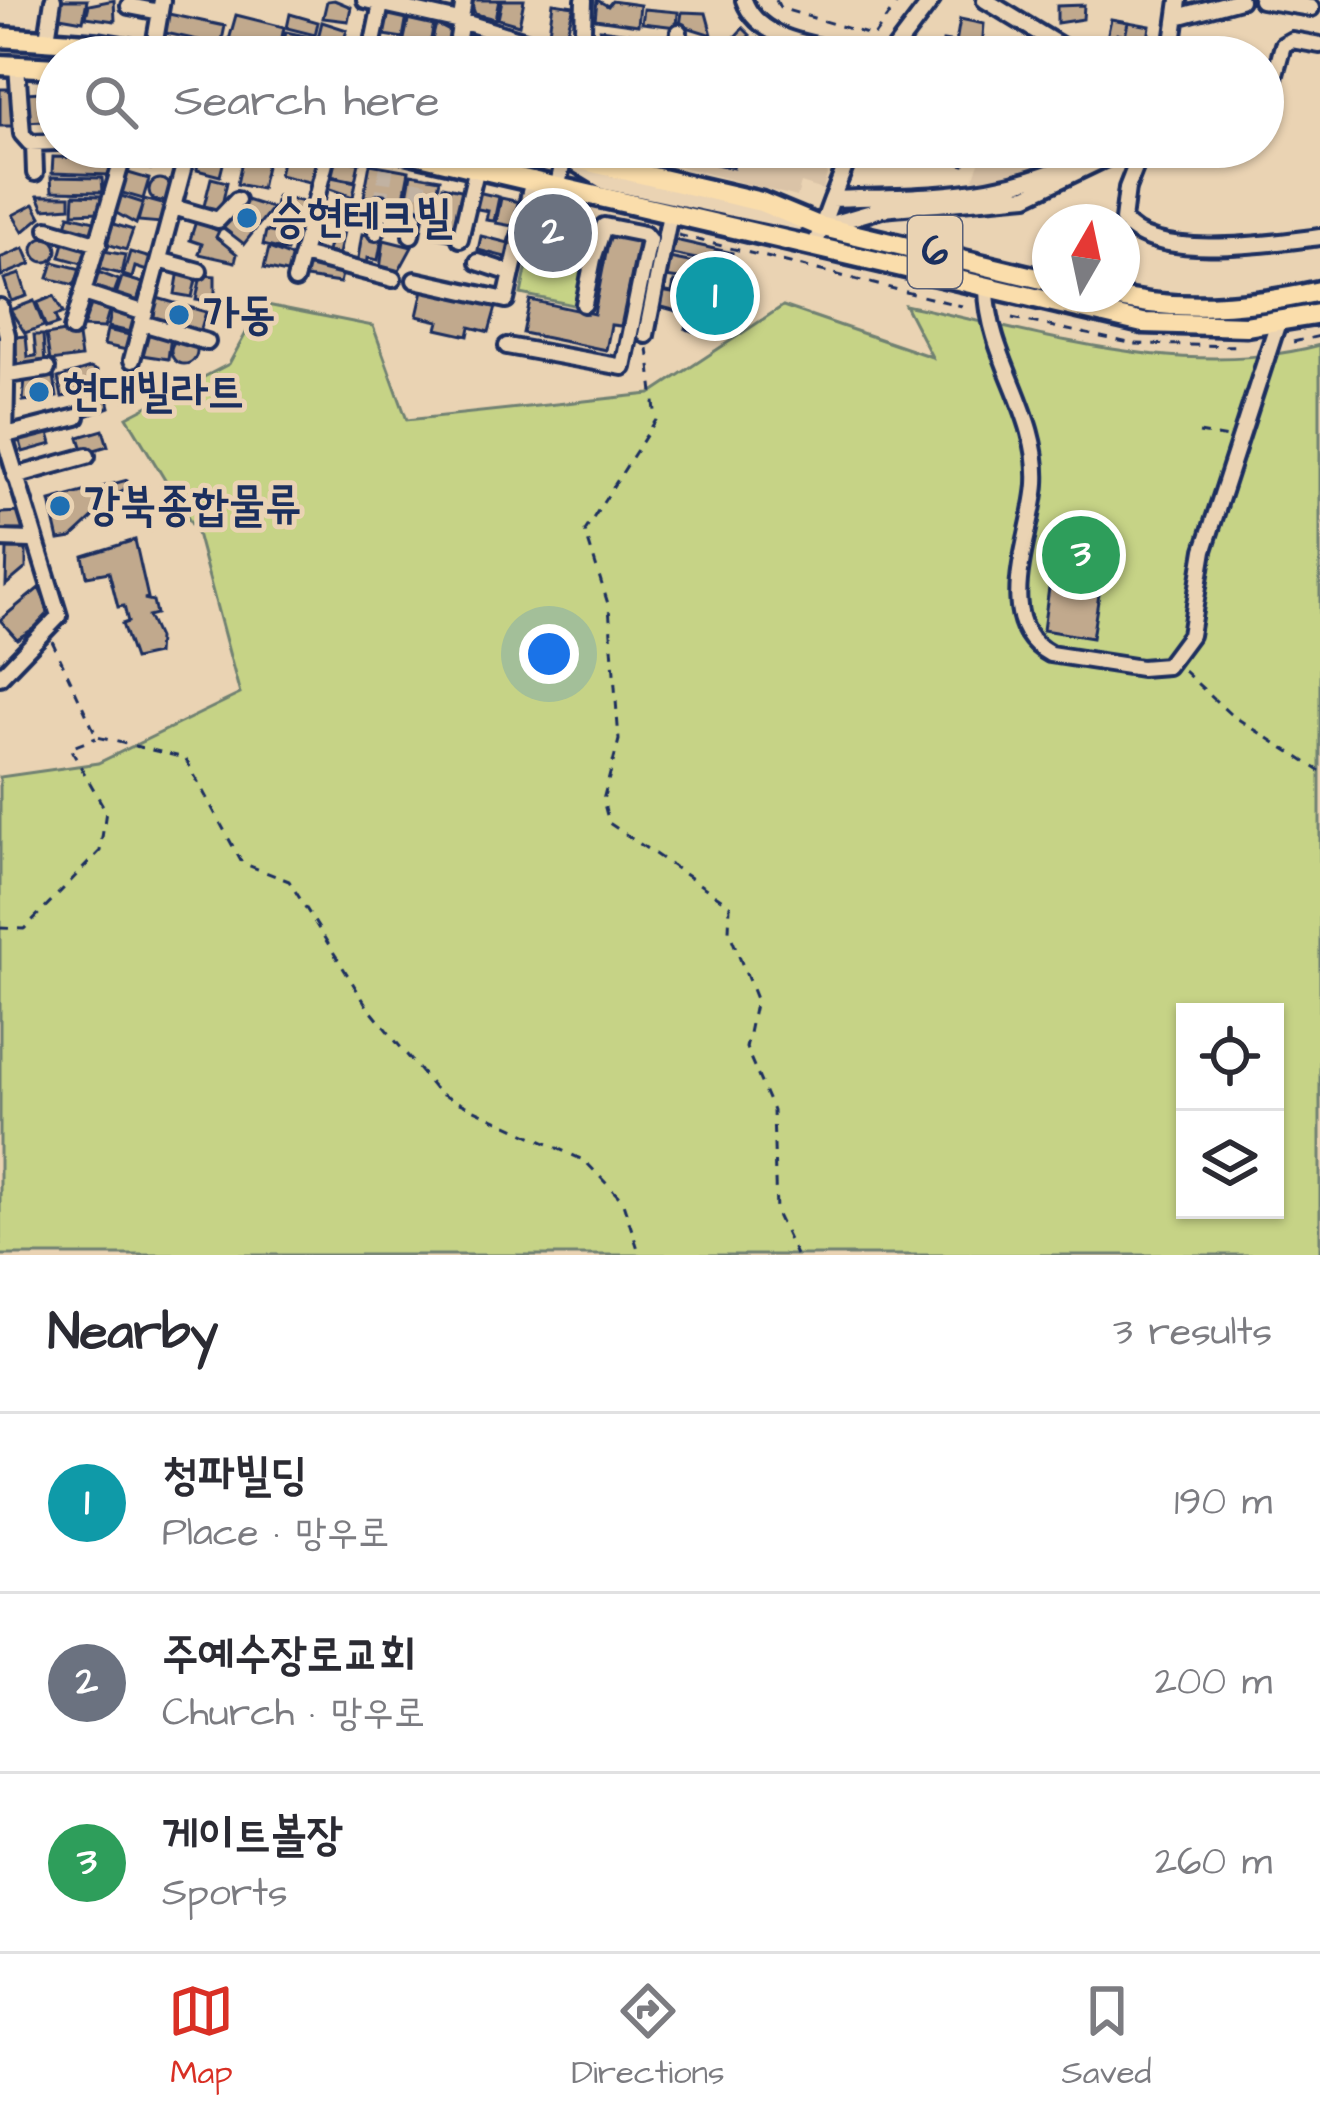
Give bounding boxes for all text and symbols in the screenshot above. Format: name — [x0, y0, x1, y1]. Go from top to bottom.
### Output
search box — [36, 36, 1284, 168]
icon: search — [78, 69, 144, 135]
text: Search here — [174, 71, 440, 133]
place label: 승현테크빌 — [271, 187, 453, 249]
pin: 2 — [514, 188, 592, 278]
north arrow — [1032, 204, 1140, 312]
marker: 승현테크빌 — [234, 205, 260, 231]
road number: 6 — [908, 216, 962, 288]
pin: 1 — [676, 251, 754, 341]
place label: 가동 — [203, 284, 275, 346]
marker: 가동 — [166, 302, 192, 328]
place label: 현대빌라트 — [63, 361, 244, 423]
marker: 현대빌라트 — [26, 379, 52, 405]
place label: 강북종합물류 — [84, 475, 301, 537]
marker: 강북종합물류 — [47, 493, 73, 519]
pin: 3 — [1042, 510, 1120, 600]
your location — [519, 624, 579, 684]
map controls — [1176, 1003, 1284, 1219]
button: locate — [1176, 1003, 1284, 1111]
button: layers — [1176, 1111, 1284, 1219]
text: Nearby — [48, 1298, 218, 1369]
text: 3 results — [1113, 1306, 1272, 1360]
text: 청파빌딩 — [162, 1445, 307, 1507]
text: 1 — [85, 1476, 90, 1530]
text: 190 m — [1174, 1476, 1272, 1530]
text: Place · 망우로 — [162, 1507, 390, 1561]
text: 주예수장로교회 — [162, 1625, 415, 1687]
text: 2 — [76, 1656, 98, 1710]
text: 200 m — [1155, 1656, 1272, 1710]
text: Church · 망우로 — [162, 1687, 425, 1741]
text: 게이트볼장 — [162, 1805, 343, 1867]
text: 3 — [77, 1836, 97, 1890]
text: 260 m — [1155, 1836, 1272, 1890]
text: Sports — [162, 1867, 288, 1921]
tab: Map — [168, 1978, 234, 2096]
tab: Directions — [571, 1978, 725, 2096]
tab: Saved — [1062, 1978, 1152, 2096]

